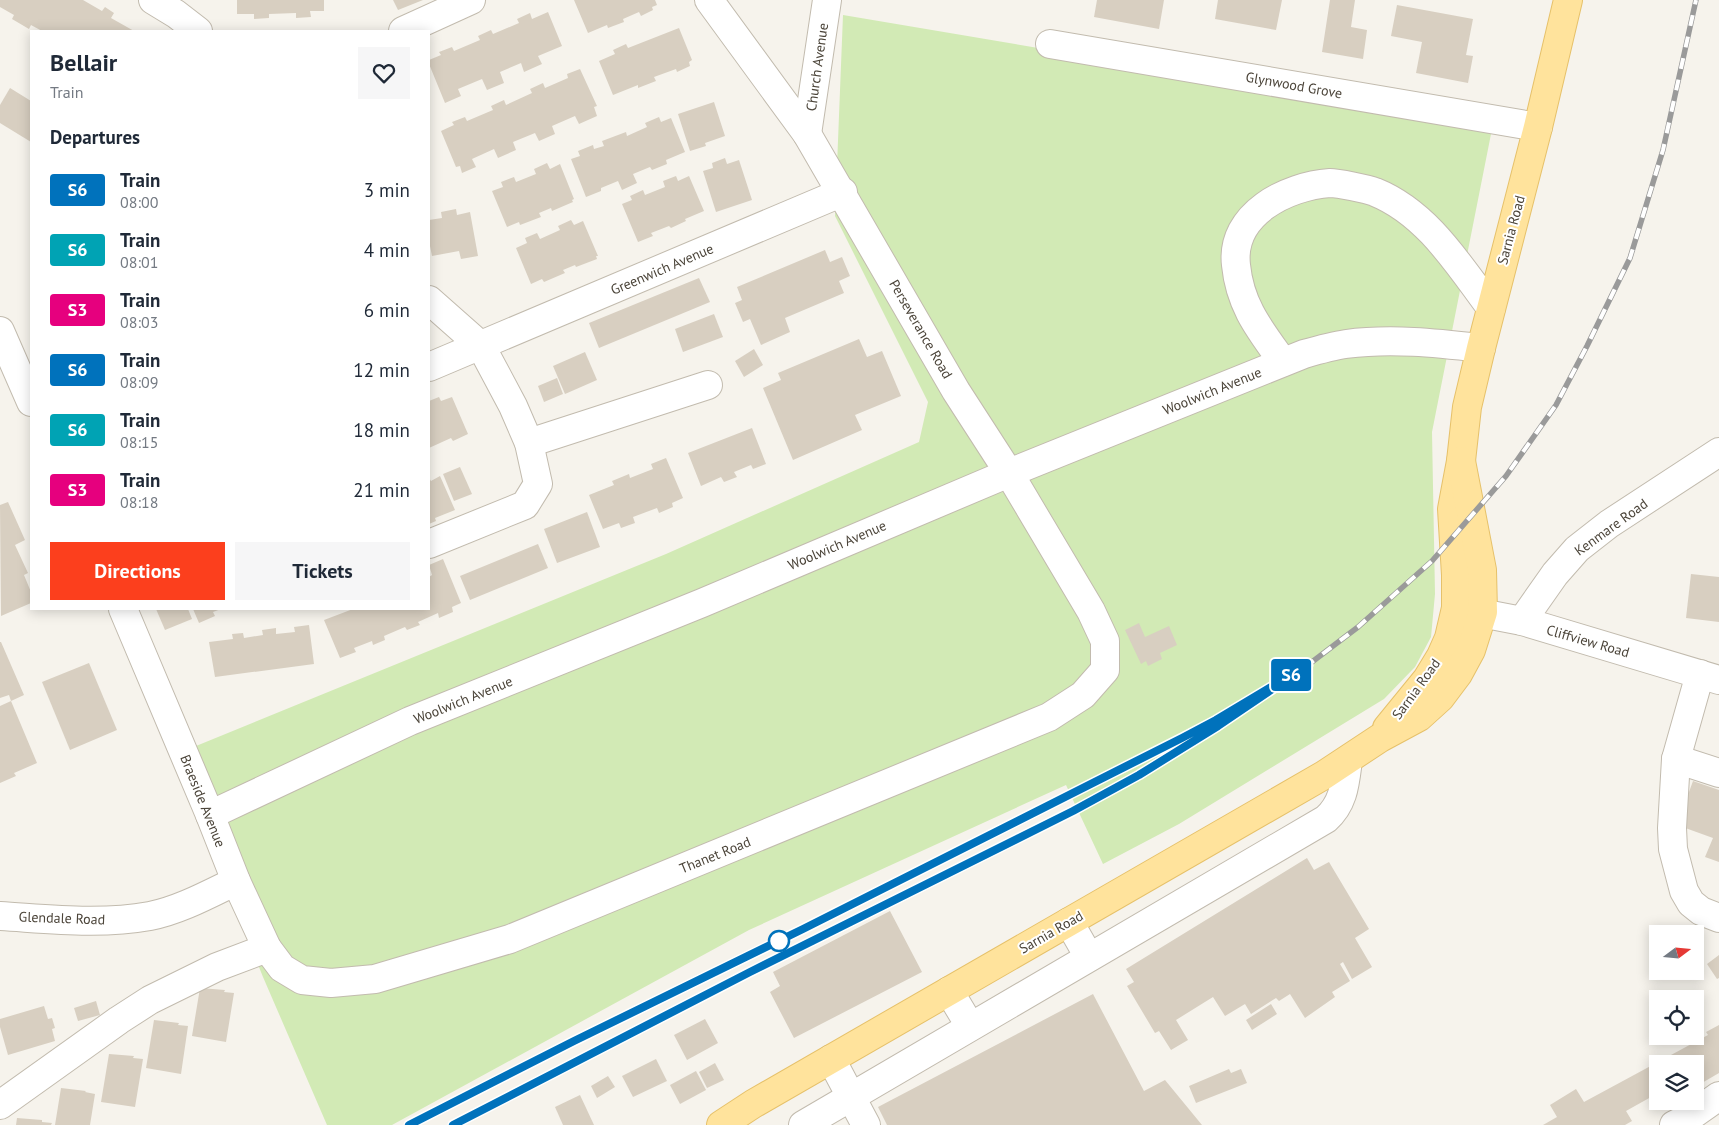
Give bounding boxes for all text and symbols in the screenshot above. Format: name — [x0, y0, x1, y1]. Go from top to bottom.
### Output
street label: Church Avenue — [802, 22, 832, 112]
text: Bellair — [50, 47, 117, 78]
button: heart — [358, 47, 410, 99]
street label: Glynwood Grove — [1244, 68, 1344, 102]
text: Train — [50, 82, 84, 102]
text: Departures — [50, 125, 140, 149]
text: Train — [120, 168, 160, 192]
text: S6 — [68, 178, 87, 201]
text: 3 min — [364, 178, 410, 202]
text: 08:00 — [120, 192, 158, 212]
street label: Sarnia Road — [1493, 193, 1529, 267]
text: Train — [120, 228, 160, 252]
text: S6 — [68, 238, 87, 261]
text: 4 min — [364, 238, 410, 262]
street label: Greenwich Avenue — [608, 239, 716, 299]
text: 08:01 — [120, 252, 158, 272]
street label: Perseverance Road — [885, 276, 957, 382]
text: Train — [120, 288, 160, 312]
text: S3 — [68, 298, 87, 321]
text: 6 min — [364, 298, 410, 322]
text: 08:03 — [120, 312, 158, 332]
text: Train — [120, 348, 160, 372]
text: S6 — [68, 358, 87, 381]
text: 12 min — [353, 358, 410, 382]
street label: Woolwich Avenue — [1160, 363, 1264, 419]
text: 08:09 — [120, 372, 158, 392]
text: Train — [120, 408, 160, 432]
text: S6 — [68, 418, 87, 441]
text: 18 min — [353, 418, 410, 442]
text: 08:15 — [120, 432, 158, 452]
text: Train — [120, 468, 160, 492]
text: S3 — [68, 478, 87, 501]
text: 21 min — [353, 478, 410, 502]
text: 08:18 — [120, 492, 158, 512]
street label: Kenmare Road — [1571, 494, 1651, 560]
street label: Woolwich Avenue — [785, 516, 889, 574]
button: Directions — [50, 542, 225, 600]
button: Tickets — [235, 542, 410, 600]
street label: Cliffview Road — [1544, 621, 1632, 661]
street label: Sarnia Road — [1388, 655, 1444, 723]
line badge: S6 — [1268, 659, 1314, 691]
text: S6 — [1281, 663, 1301, 686]
street label: Woolwich Avenue — [411, 672, 515, 728]
street label: Braeside Avenue — [176, 752, 230, 850]
street label: Thanet Road — [677, 833, 753, 877]
street label: Sarnia Road — [1016, 906, 1086, 958]
street label: Glendale Road — [18, 907, 106, 929]
north arrow — [1649, 925, 1704, 980]
map controls — [1649, 925, 1704, 1110]
unlabelled marker — [768, 930, 790, 952]
button: locate — [1649, 990, 1704, 1045]
button: layers — [1649, 1055, 1704, 1110]

